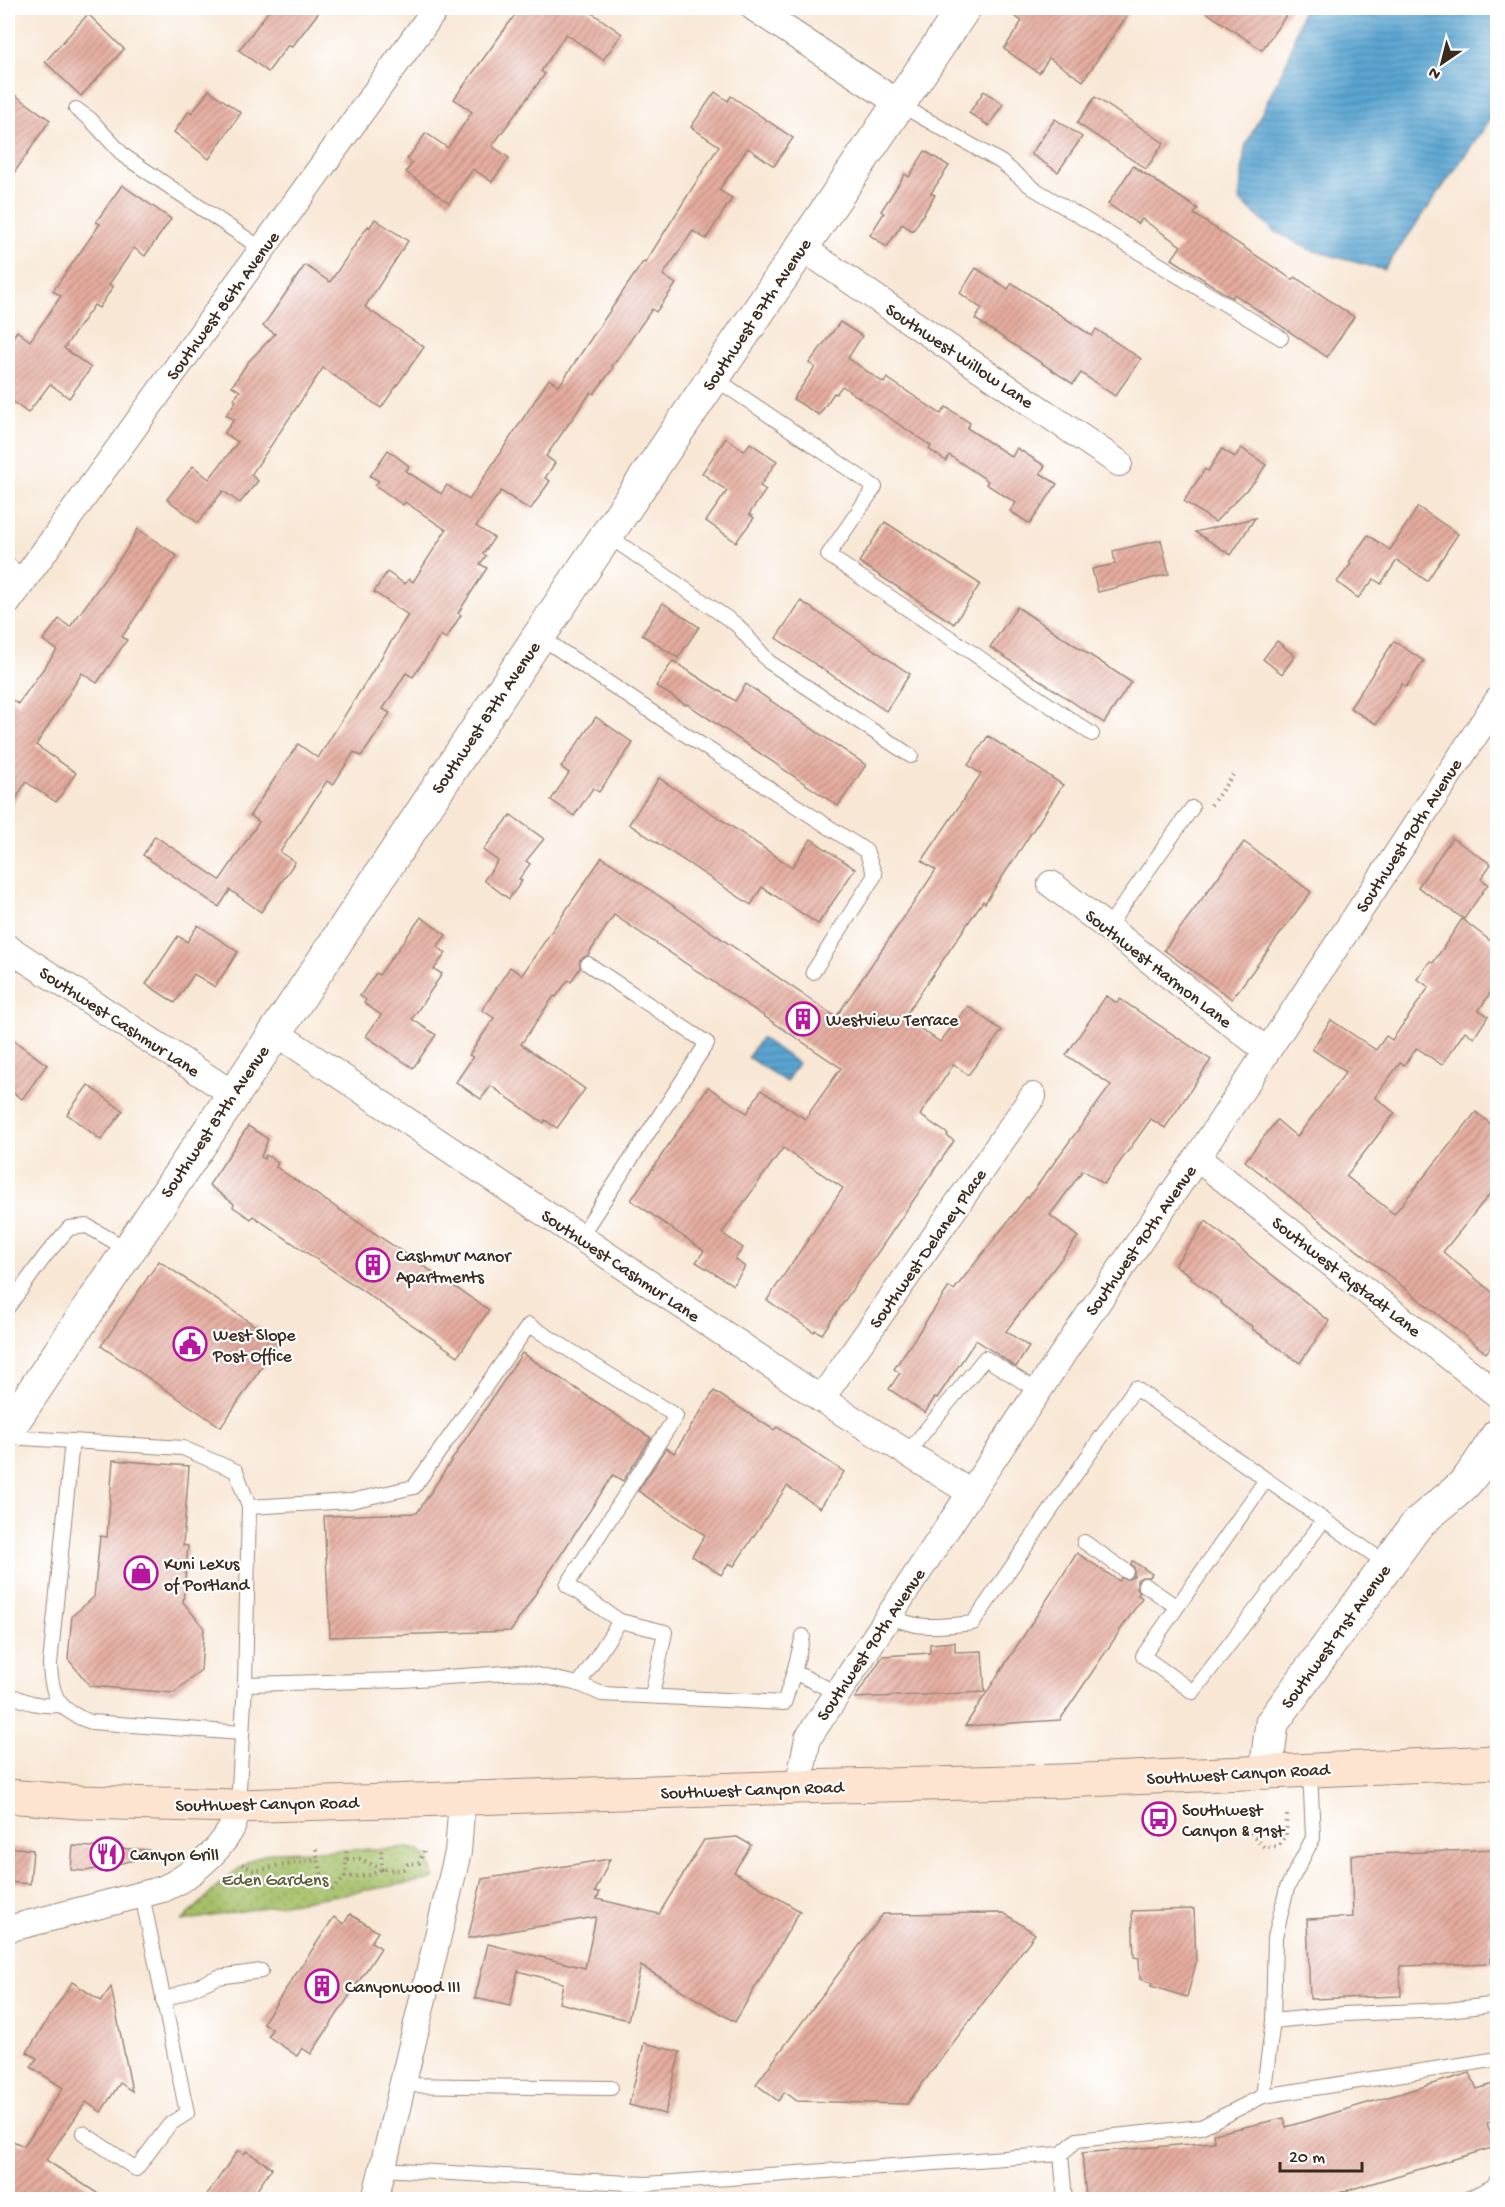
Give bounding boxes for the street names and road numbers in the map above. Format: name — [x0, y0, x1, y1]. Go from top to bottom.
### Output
street label: Southwest 86th Avenue — [163, 227, 286, 385]
street label: Southwest 87th Avenue — [699, 235, 817, 396]
street label: Southwest Willow Lane — [881, 300, 1037, 415]
street label: Southwest 87th Avenue — [428, 638, 546, 799]
street label: Southwest 90th Avenue — [1352, 755, 1468, 917]
street label: Southwest Harmon Lane — [1080, 906, 1236, 1034]
street label: Southwest Cashmur Lane — [35, 963, 203, 1083]
street label: Southwest 87th Avenue — [157, 1042, 275, 1203]
street label: Southwest 90th Avenue — [1082, 1161, 1202, 1321]
street label: Southwest Delaney Place — [866, 1165, 993, 1333]
street label: Southwest Cashmur Lane — [536, 1206, 704, 1328]
street label: Southwest Rystadt Lane — [1267, 1213, 1425, 1343]
street label: Southwest 91st Avenue — [1278, 1561, 1397, 1714]
street label: Southwest 90th Avenue — [813, 1565, 931, 1726]
street label: Southwest Canyon Road — [1146, 1760, 1332, 1791]
street label: Southwest Canyon Road — [660, 1778, 845, 1805]
street label: Southwest Canyon Road — [175, 1793, 360, 1818]

